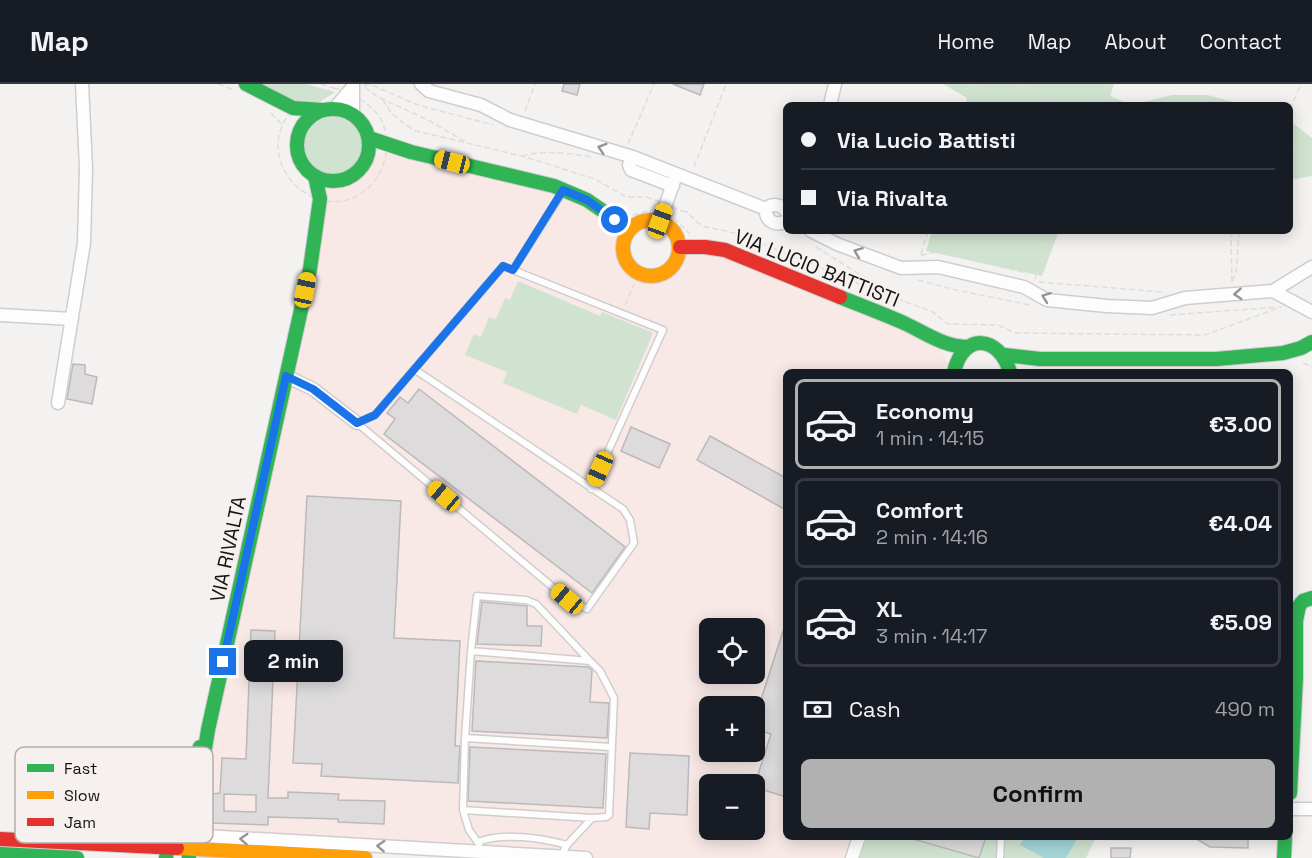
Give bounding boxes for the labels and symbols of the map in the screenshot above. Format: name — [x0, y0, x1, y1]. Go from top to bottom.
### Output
one-way arrow — [597, 143, 608, 155]
car — [432, 149, 472, 175]
car — [645, 201, 675, 241]
route start — [601, 206, 628, 233]
street label: VIA LUCIO BATTISTI — [731, 223, 903, 313]
one-way arrow — [853, 247, 864, 260]
car — [292, 271, 318, 309]
one-way arrow — [1233, 287, 1242, 300]
one-way arrow — [1041, 292, 1051, 305]
car — [584, 449, 616, 489]
car — [424, 478, 464, 514]
street label: VIA RIVALTA — [204, 493, 252, 605]
car — [547, 581, 587, 617]
callout: 2 min — [244, 641, 343, 683]
route end — [209, 648, 236, 675]
legend — [15, 747, 213, 843]
text: Fast — [64, 758, 97, 779]
text: Slow — [64, 785, 100, 806]
text: Jam — [64, 812, 96, 833]
one-way arrow — [240, 832, 249, 845]
one-way arrow — [376, 840, 385, 853]

